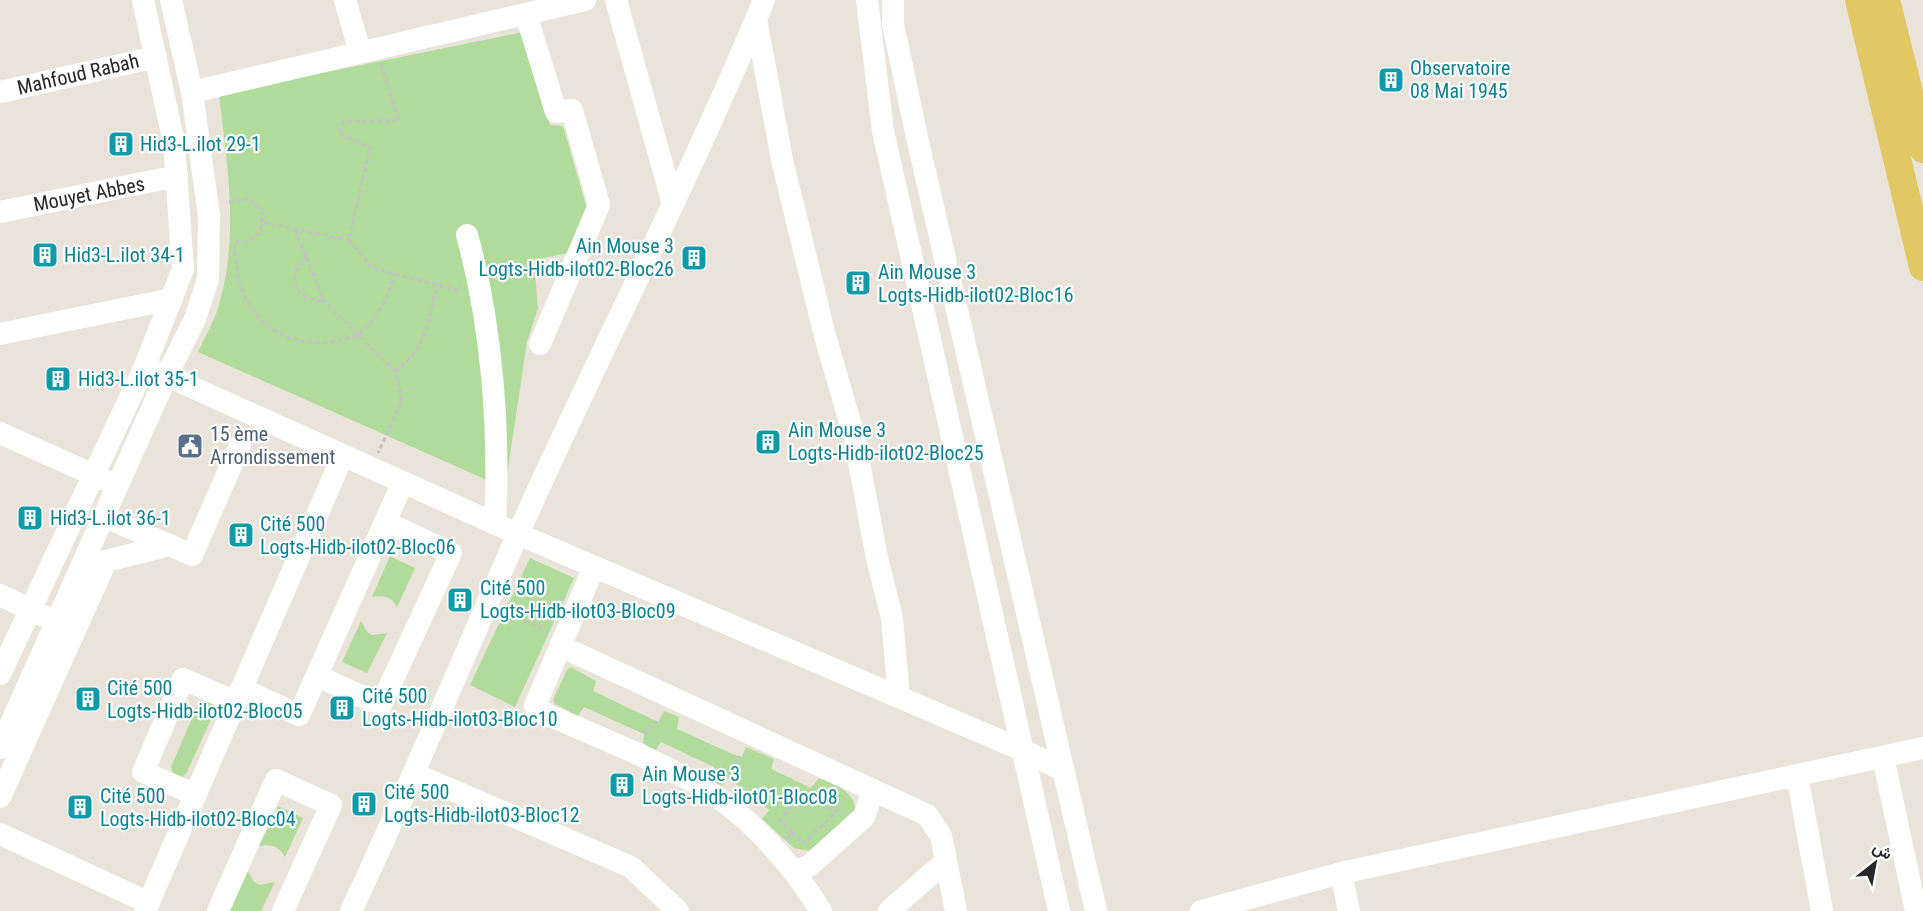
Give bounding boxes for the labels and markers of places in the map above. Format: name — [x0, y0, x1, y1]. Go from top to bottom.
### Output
place label: Observatoire 08 Mai 1945 — [1410, 56, 1510, 103]
building icon: Observatoire 08 Mai 1945 — [1376, 65, 1406, 95]
building icon: Hid3-L.ilot 29-1 — [106, 129, 136, 159]
place label: Hid3-L.ilot 29-1 — [140, 132, 261, 156]
place label: Ain Mouse 3 Logts-Hidb-ilot02-Bloc26 — [478, 234, 674, 281]
building icon: Hid3-L.ilot 34-1 — [30, 240, 60, 270]
place label: Hid3-L.ilot 34-1 — [64, 243, 185, 267]
building icon: Ain Mouse 3 Logts-Hidb-ilot02-Bloc26 — [679, 243, 709, 273]
place label: Ain Mouse 3 Logts-Hidb-ilot02-Bloc16 — [878, 260, 1074, 307]
building icon: Ain Mouse 3 Logts-Hidb-ilot02-Bloc16 — [843, 268, 873, 298]
building icon: Hid3-L.ilot 35-1 — [43, 364, 73, 394]
place label: Hid3-L.ilot 35-1 — [78, 367, 199, 391]
place label: Ain Mouse 3 Logts-Hidb-ilot02-Bloc25 — [788, 418, 984, 465]
place label: 15 ème Arrondissement — [210, 422, 336, 469]
building icon: Ain Mouse 3 Logts-Hidb-ilot02-Bloc25 — [753, 427, 783, 457]
public building icon: 15 ème Arrondissement — [175, 431, 205, 461]
building icon: Hid3-L.ilot 36-1 — [15, 503, 45, 533]
place label: Hid3-L.ilot 36-1 — [50, 506, 171, 530]
place label: Cité 500 Logts-Hidb-ilot02-Bloc06 — [260, 512, 456, 559]
building icon: Cité 500 Logts-Hidb-ilot02-Bloc06 — [226, 520, 256, 550]
place label: Cité 500 Logts-Hidb-ilot03-Bloc09 — [480, 576, 676, 623]
building icon: Cité 500 Logts-Hidb-ilot03-Bloc09 — [445, 585, 475, 615]
place label: Cité 500 Logts-Hidb-ilot02-Bloc05 — [107, 676, 303, 723]
building icon: Cité 500 Logts-Hidb-ilot02-Bloc05 — [73, 684, 103, 714]
place label: Cité 500 Logts-Hidb-ilot03-Bloc10 — [362, 684, 558, 731]
building icon: Cité 500 Logts-Hidb-ilot03-Bloc10 — [327, 693, 357, 723]
place label: Ain Mouse 3 Logts-Hidb-ilot01-Bloc08 — [642, 762, 838, 809]
building icon: Ain Mouse 3 Logts-Hidb-ilot01-Bloc08 — [607, 770, 637, 800]
place label: Cité 500 Logts-Hidb-ilot03-Bloc12 — [384, 780, 580, 827]
place label: Cité 500 Logts-Hidb-ilot02-Bloc04 — [100, 784, 296, 831]
building icon: Cité 500 Logts-Hidb-ilot03-Bloc12 — [349, 789, 379, 819]
building icon: Cité 500 Logts-Hidb-ilot02-Bloc04 — [65, 792, 95, 822]

